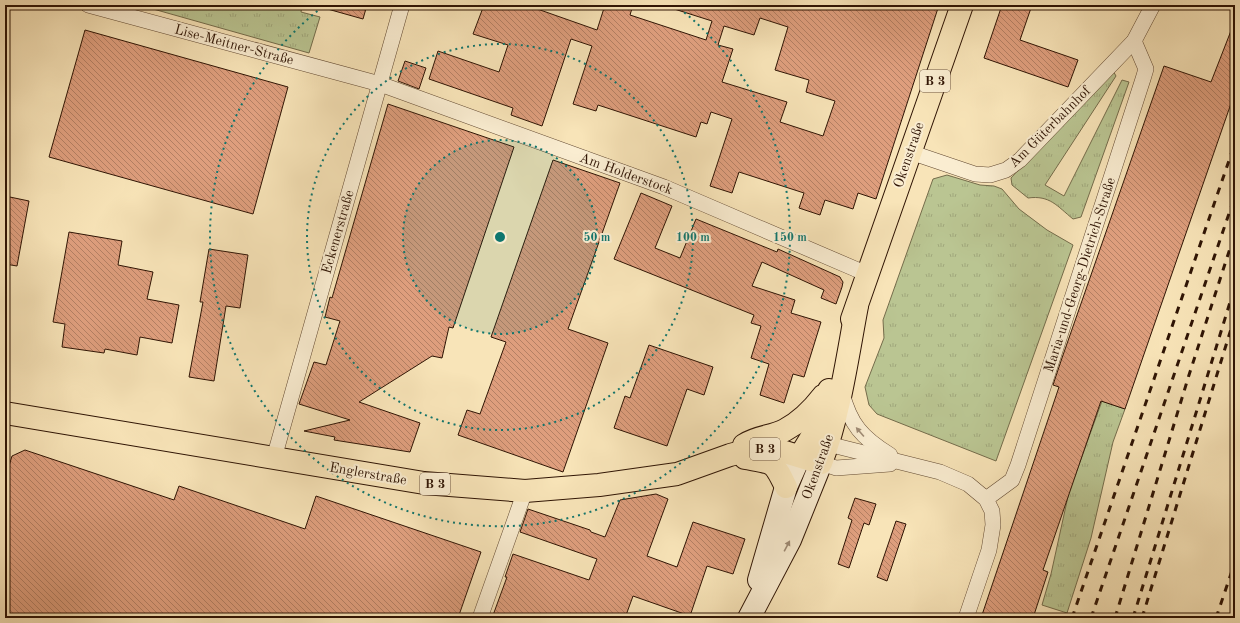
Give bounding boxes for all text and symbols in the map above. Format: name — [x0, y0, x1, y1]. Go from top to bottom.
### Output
street label: Lise-Meitner-Straße — [173, 22, 295, 68]
road number: B 3 — [920, 70, 950, 92]
street label: Am Güterbahnhof — [1007, 83, 1094, 170]
street label: Okenstraße — [891, 120, 927, 190]
street label: Am Holderstock — [577, 151, 675, 197]
street label: Maria-und-Georg-Dietrich-Straße — [1042, 176, 1118, 374]
street label: Eckenerstraße — [319, 188, 357, 276]
centre of rings — [493, 230, 507, 244]
text: 50 m — [584, 231, 611, 244]
text: 150 m — [773, 231, 807, 244]
text: 100 m — [676, 232, 710, 244]
one-way arrow — [856, 427, 865, 437]
street label: Okenstraße — [800, 432, 836, 502]
road number: B 3 — [750, 438, 780, 460]
street label: Englerstraße — [328, 460, 408, 488]
road number: B 3 — [420, 473, 450, 495]
one-way arrow — [784, 541, 790, 552]

